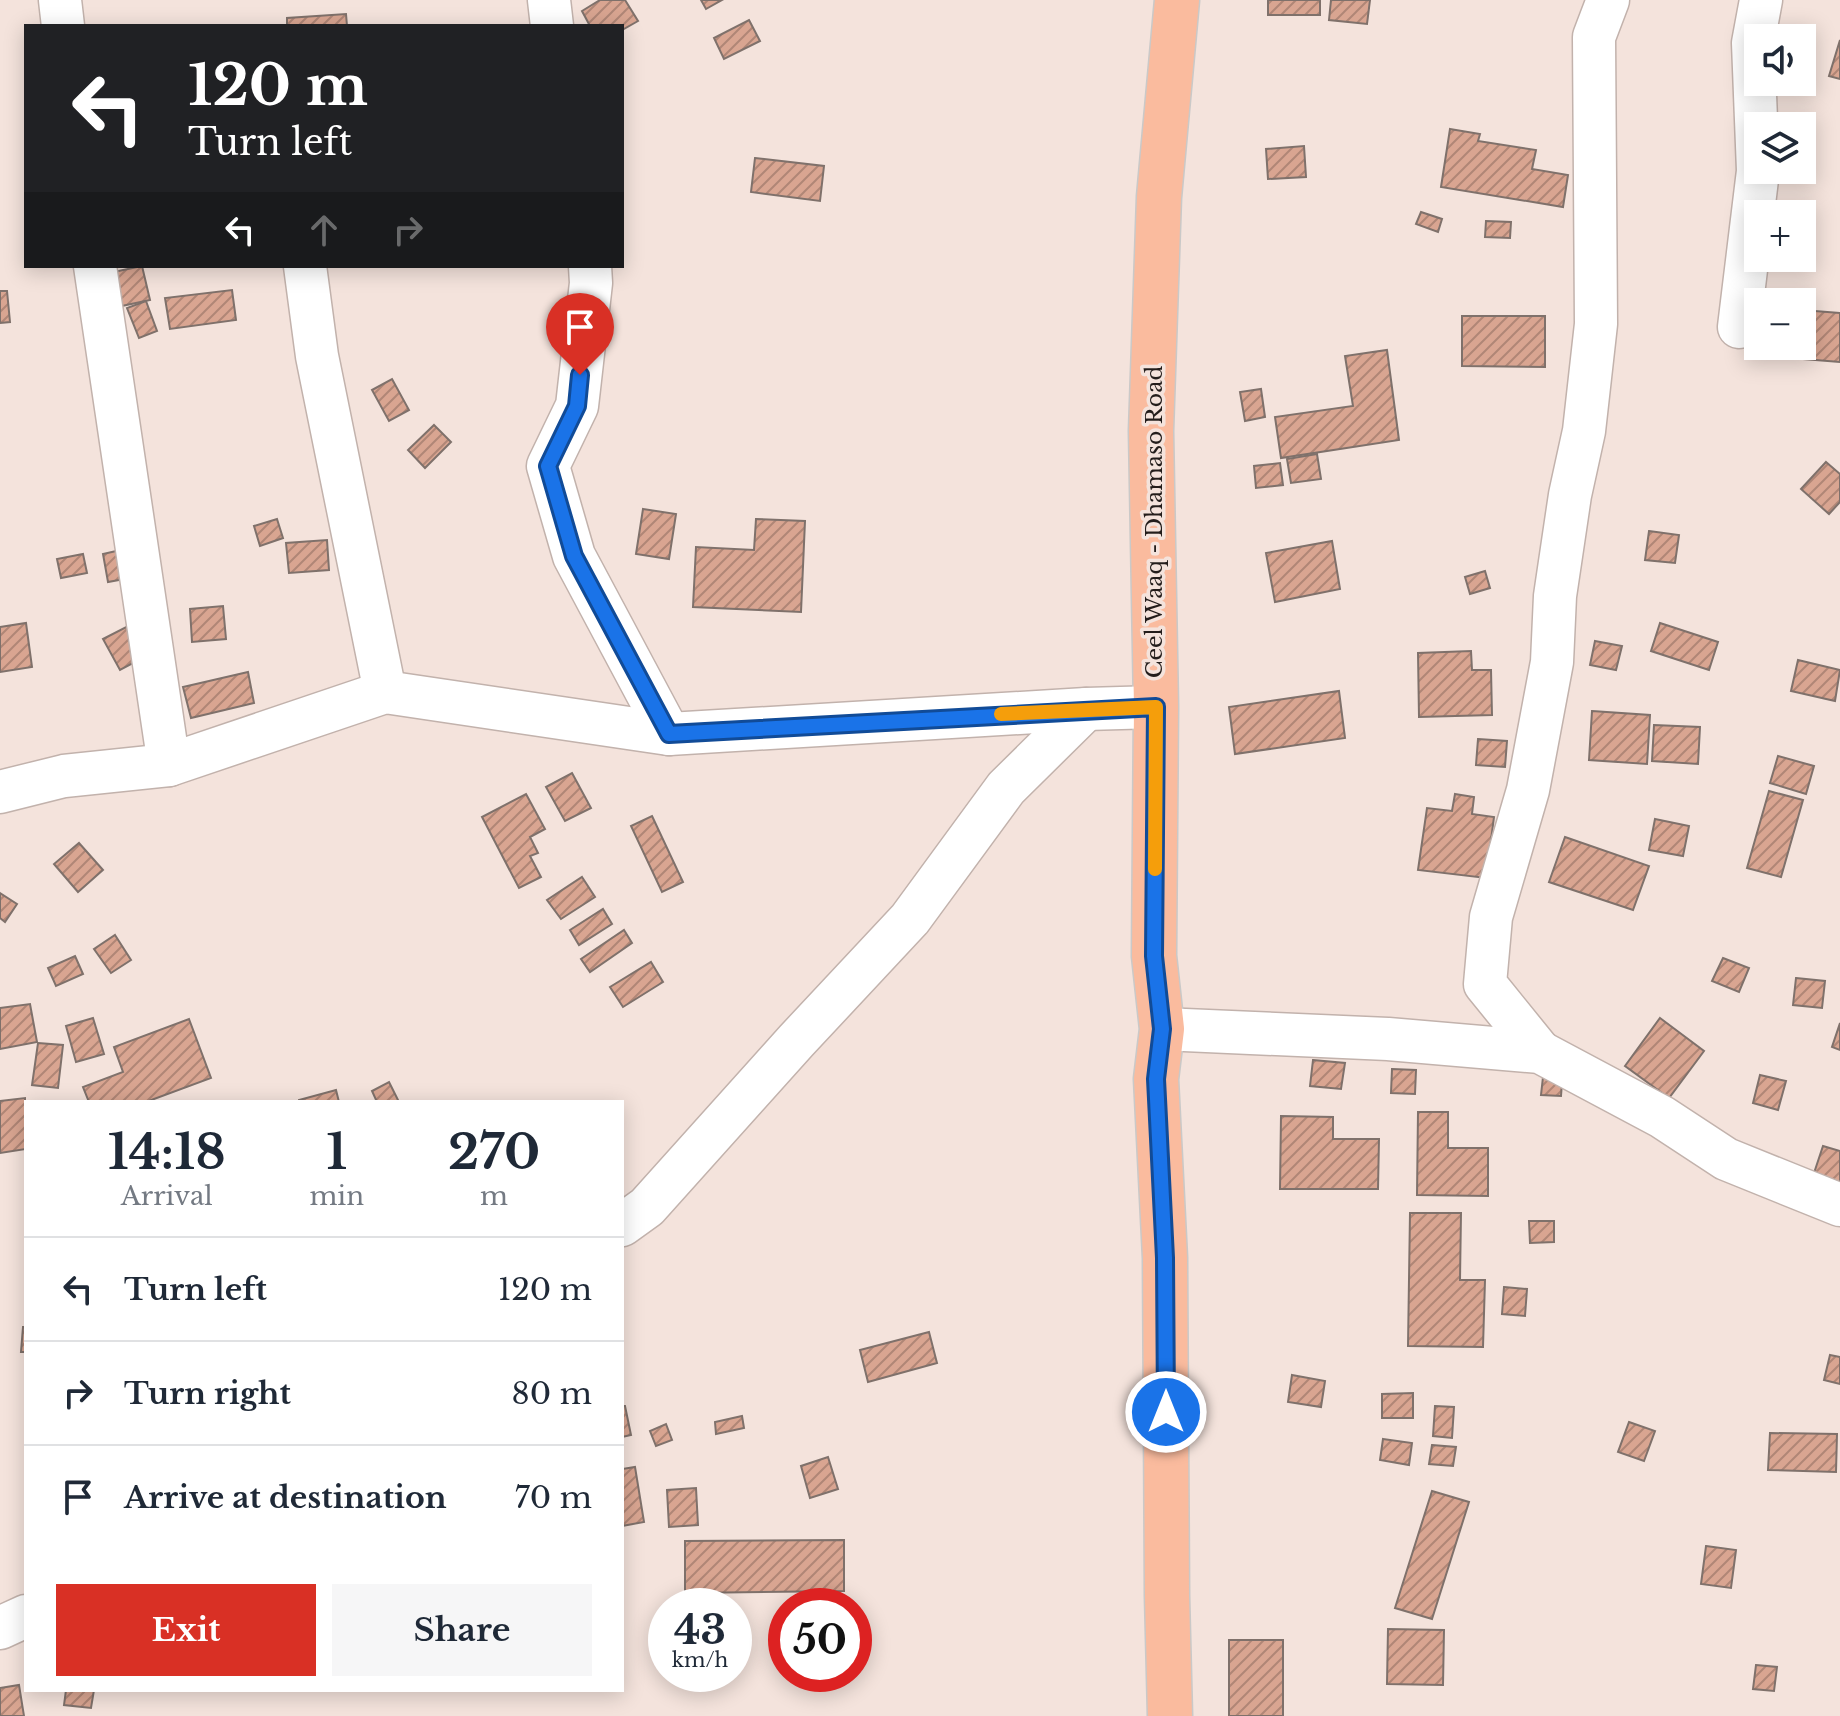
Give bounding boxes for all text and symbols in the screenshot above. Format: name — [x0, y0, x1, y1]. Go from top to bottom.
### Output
map controls — [1744, 24, 1816, 360]
button: sound — [1744, 24, 1816, 96]
text: 120 m — [188, 51, 368, 120]
icon: left — [56, 56, 160, 160]
button: layers — [1744, 112, 1816, 184]
text: Turn left — [188, 120, 352, 165]
button: + — [1744, 200, 1816, 272]
icon: left — [218, 208, 262, 252]
icon: ahead — [302, 208, 346, 252]
icon: right — [386, 208, 430, 252]
button: − — [1744, 288, 1816, 360]
pin — [546, 293, 614, 375]
icon: arrive — [558, 305, 602, 349]
street label: Ceel Waaq - Dhamaso Road — [1141, 366, 1168, 678]
text: 14:18 — [108, 1122, 226, 1182]
text: 1 — [326, 1122, 347, 1182]
text: 270 — [448, 1122, 540, 1182]
text: Arrival — [121, 1180, 213, 1212]
text: min — [309, 1180, 364, 1212]
text: m — [480, 1180, 508, 1212]
icon: left — [56, 1267, 100, 1311]
text: Turn left — [124, 1271, 267, 1308]
text: 120 m — [498, 1271, 592, 1308]
position arrow — [1124, 1370, 1208, 1454]
icon: right — [56, 1371, 100, 1415]
text: Turn right — [124, 1375, 291, 1412]
text: 80 m — [512, 1375, 592, 1412]
icon: arrive — [56, 1475, 100, 1519]
text: Arrive at destination — [124, 1479, 447, 1516]
text: 70 m — [515, 1479, 592, 1516]
button: Exit — [56, 1584, 316, 1676]
button: Share — [332, 1584, 592, 1676]
speed limit sign: 50 — [768, 1588, 872, 1692]
text: 43 — [674, 1605, 726, 1655]
text: km/h — [672, 1648, 728, 1672]

